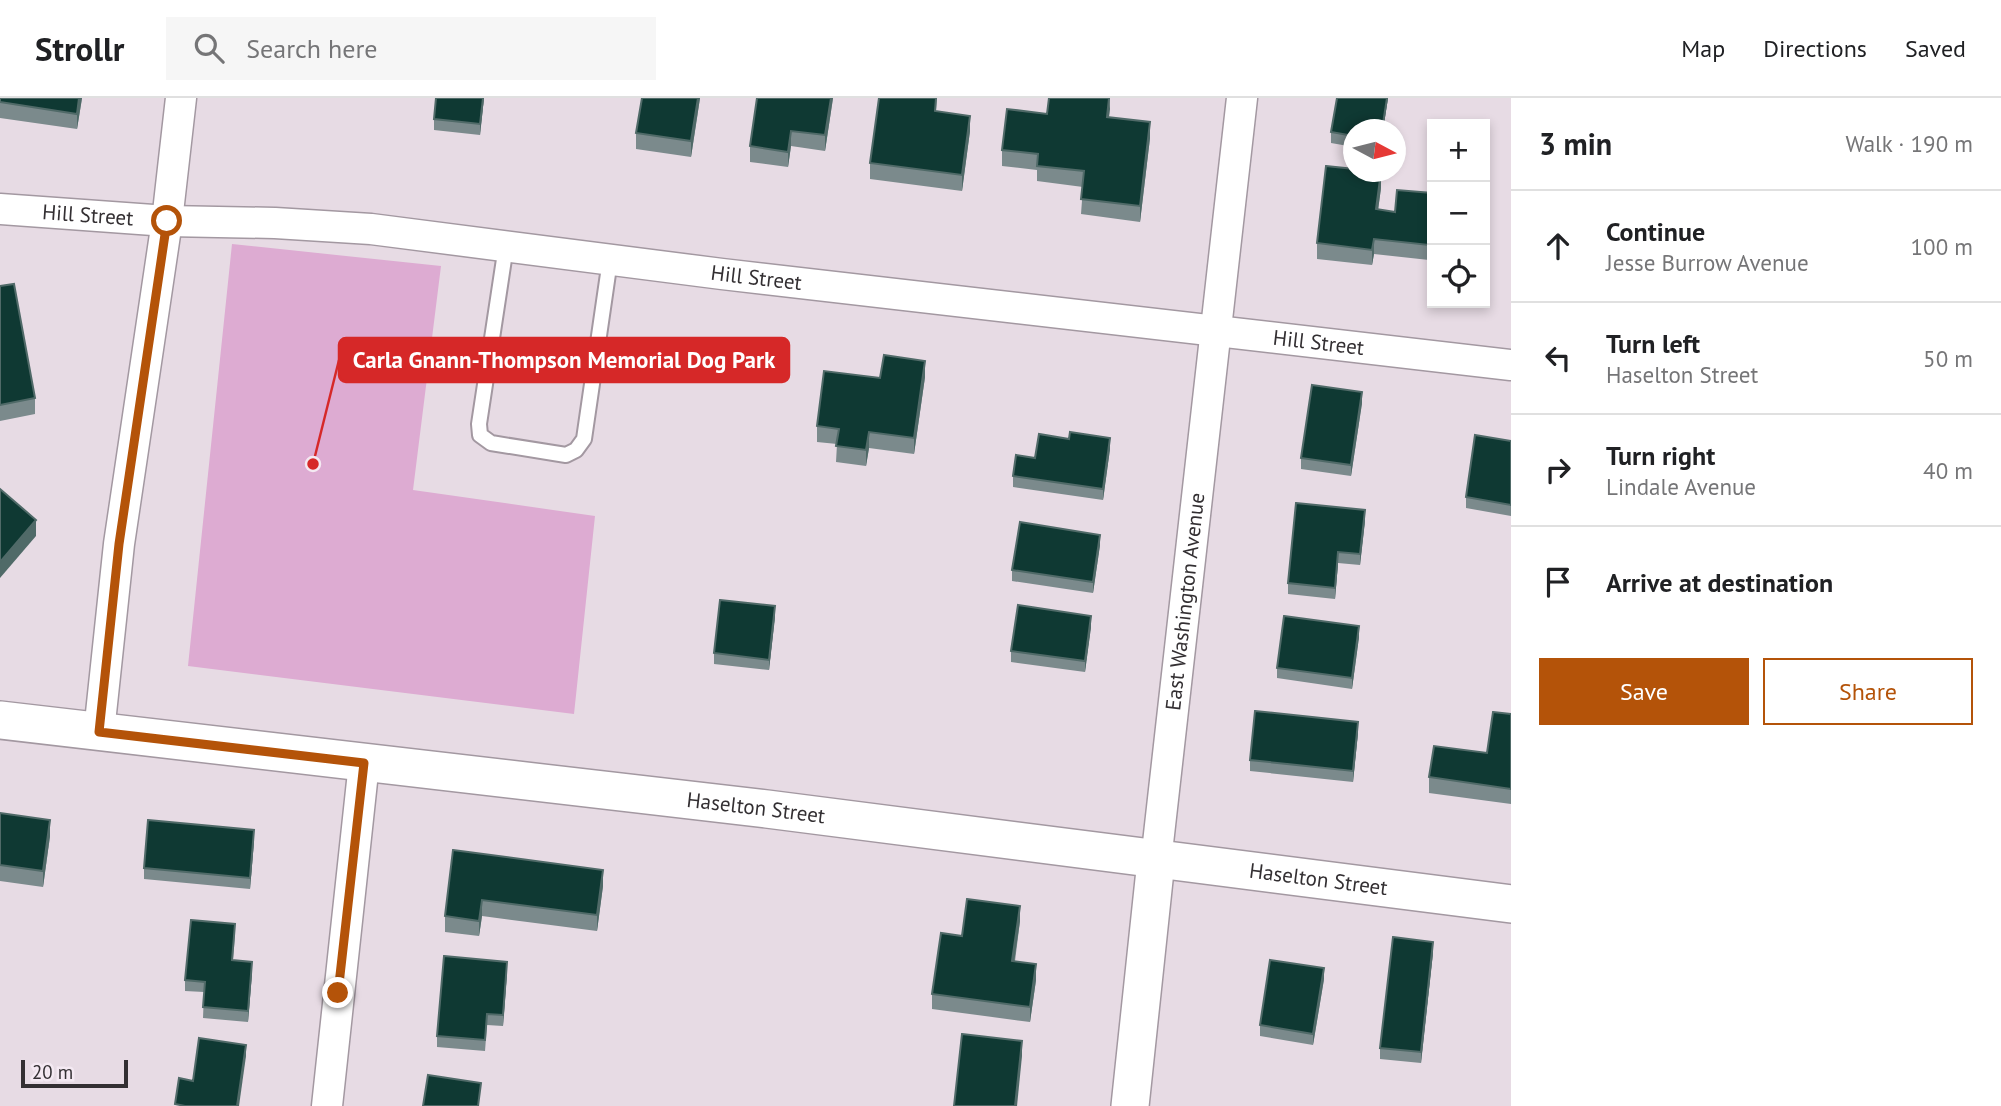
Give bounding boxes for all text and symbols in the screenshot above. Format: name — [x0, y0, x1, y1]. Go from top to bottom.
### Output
search box — [166, 17, 656, 80]
text: Strollr — [35, 27, 124, 70]
icon: search — [190, 29, 228, 67]
text: Search here — [246, 32, 377, 65]
text: Map — [1681, 33, 1725, 64]
text: Directions — [1763, 33, 1867, 64]
text: Saved — [1905, 33, 1966, 64]
north arrow — [1343, 119, 1406, 182]
map controls — [1427, 119, 1490, 308]
button: + — [1427, 119, 1490, 182]
text: 3 min — [1539, 124, 1612, 163]
text: Walk · 190 m — [1846, 129, 1973, 158]
button: − — [1427, 182, 1490, 245]
street label: Hill Street — [41, 198, 134, 232]
route start — [151, 205, 182, 236]
text: Continue — [1606, 215, 1705, 248]
icon: ahead — [1539, 227, 1577, 265]
text: 100 m — [1911, 232, 1973, 261]
button: locate — [1427, 245, 1490, 308]
text: Jesse Burrow Avenue — [1606, 248, 1809, 277]
street label: Hill Street — [709, 259, 803, 296]
street label: Hill Street — [1272, 324, 1365, 361]
text: Turn left — [1606, 327, 1700, 360]
callout: Carla Gnann-Thompson Memorial Dog Park — [339, 338, 789, 382]
icon: left — [1539, 339, 1577, 377]
text: 50 m — [1923, 344, 1973, 373]
text: Carla Gnann-Thompson Memorial Dog Park — [353, 345, 776, 374]
text: Haselton Street — [1606, 360, 1758, 389]
text: Turn right — [1606, 439, 1715, 472]
icon: right — [1539, 451, 1577, 489]
text: 40 m — [1923, 456, 1973, 485]
text: Lindale Avenue — [1606, 472, 1756, 501]
street label: East Washington Avenue — [1159, 491, 1210, 712]
icon: arrive — [1539, 563, 1577, 601]
text: Arrive at destination — [1606, 566, 1833, 599]
button: Save — [1539, 658, 1749, 725]
button: Share — [1763, 658, 1973, 725]
street label: Haselton Street — [685, 786, 827, 829]
street label: Haselton Street — [1248, 857, 1389, 901]
route end — [322, 977, 353, 1008]
scale bar — [21, 1057, 128, 1089]
text: 20 m — [32, 1060, 73, 1084]

